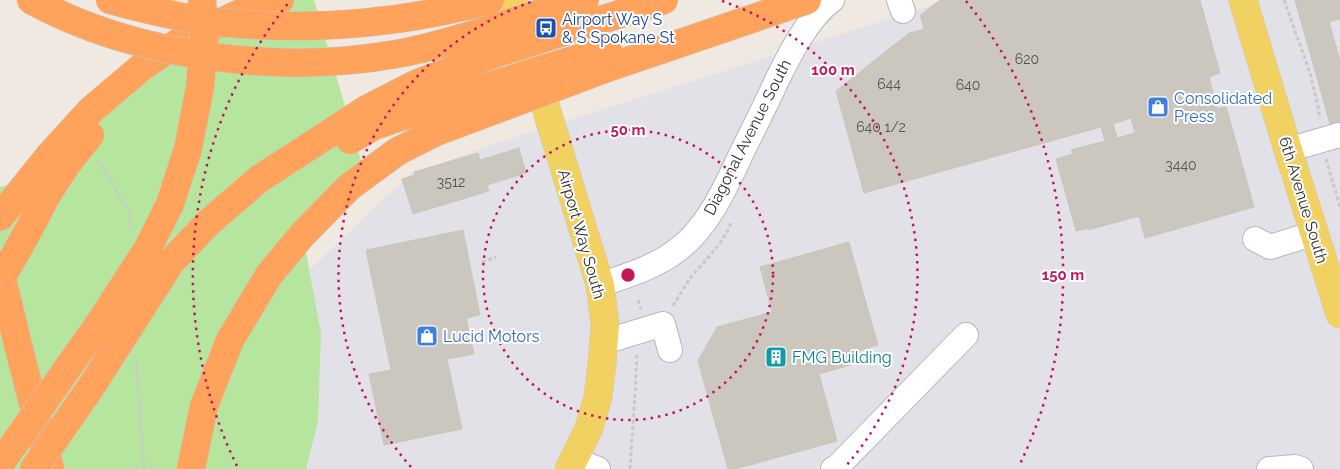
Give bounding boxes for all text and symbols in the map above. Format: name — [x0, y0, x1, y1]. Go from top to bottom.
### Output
place label: Airport Way S & S Spokane St — [562, 10, 675, 47]
bus stop icon: Airport Way S & S Spokane St — [534, 16, 558, 40]
house number: 620 — [1015, 51, 1039, 67]
street label: Diagonal Avenue South — [700, 56, 795, 218]
text: 100 m — [811, 61, 855, 79]
house number: 644 — [877, 76, 901, 92]
house number: 640 — [956, 77, 980, 93]
place label: Consolidated Press — [1174, 89, 1272, 126]
shop icon: Consolidated Press — [1146, 95, 1170, 119]
house number: 640 1/2 — [856, 119, 906, 135]
text: 50 m — [610, 121, 646, 139]
street label: 6th Avenue South — [1275, 134, 1332, 266]
house number: 3440 — [1165, 157, 1197, 173]
street label: Airport Way South — [554, 167, 609, 301]
house number: 3512 — [437, 174, 465, 190]
centre of rings — [619, 266, 637, 284]
text: 150 m — [1042, 266, 1084, 284]
shop icon: Lucid Motors — [415, 324, 439, 348]
place label: Lucid Motors — [443, 327, 540, 346]
building icon: FMG Building — [764, 345, 788, 369]
place label: FMG Building — [792, 348, 892, 367]

